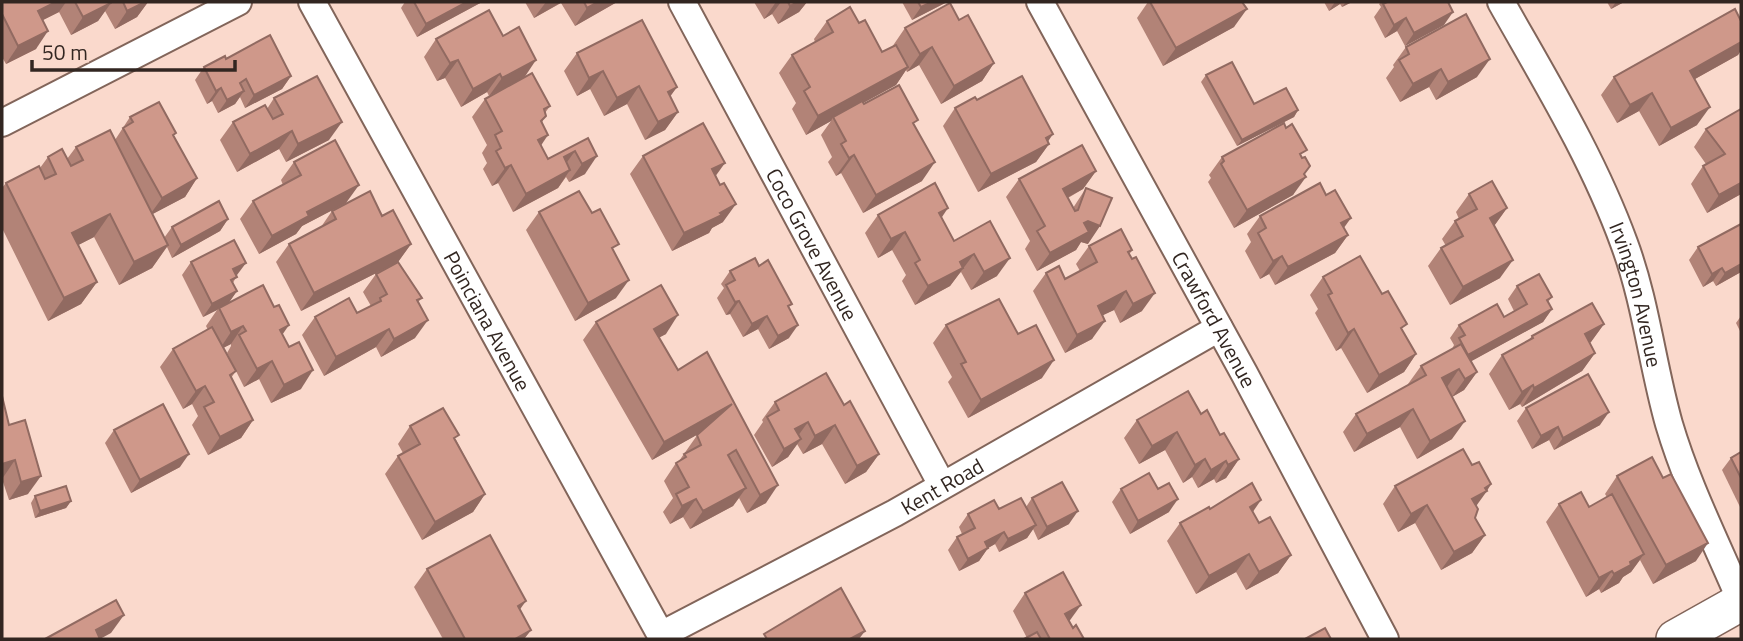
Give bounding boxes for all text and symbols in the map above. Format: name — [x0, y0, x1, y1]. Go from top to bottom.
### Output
scale bar — [32, 28, 234, 72]
text: 50 m — [42, 36, 88, 68]
street label: Coco Grove Avenue — [758, 162, 866, 326]
street label: Irvington Avenue — [1601, 217, 1671, 370]
street label: Poinciana Avenue — [436, 245, 539, 397]
street label: Crawford Avenue — [1164, 245, 1265, 393]
street label: Kent Road — [895, 450, 989, 523]

